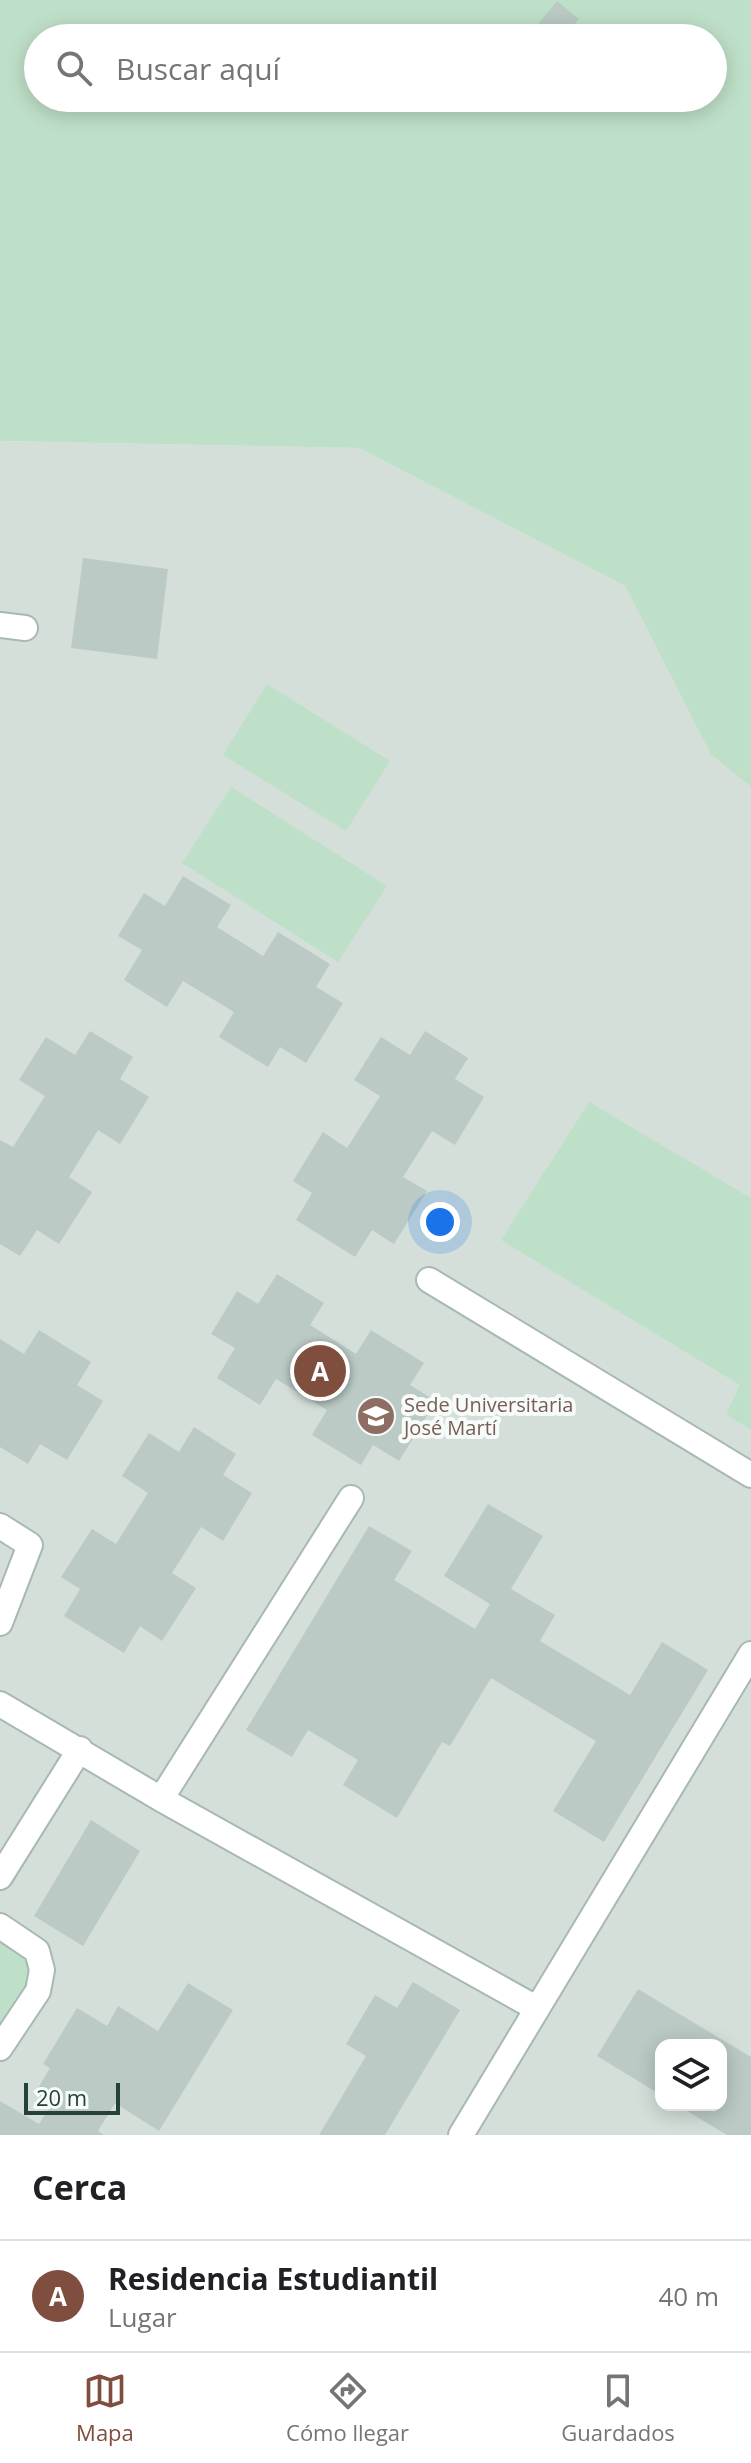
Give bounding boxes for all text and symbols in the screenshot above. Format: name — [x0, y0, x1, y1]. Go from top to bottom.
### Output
search box — [24, 24, 727, 112]
icon: search — [52, 46, 96, 90]
text: Buscar aquí — [116, 48, 280, 89]
your location — [420, 1202, 460, 1242]
pin: A — [294, 1341, 346, 1401]
place label: Sede Universitaria José Martí — [402, 1391, 573, 1441]
school or university icon: Sede Universitaria José Martí — [355, 1395, 397, 1437]
map controls — [655, 2039, 727, 2111]
button: layers — [655, 2039, 727, 2111]
scale bar — [24, 2079, 120, 2115]
text: 20 m — [36, 2082, 87, 2112]
text: Cerca — [32, 2164, 127, 2210]
text: Residencia Estudiantil — [108, 2258, 438, 2299]
text: A — [49, 2278, 67, 2314]
text: 40 m — [658, 2278, 719, 2314]
text: Lugar — [108, 2299, 177, 2335]
tab: Mapa — [76, 2369, 134, 2447]
tab: Cómo llegar — [286, 2369, 409, 2447]
tab: Guardados — [561, 2369, 675, 2447]

